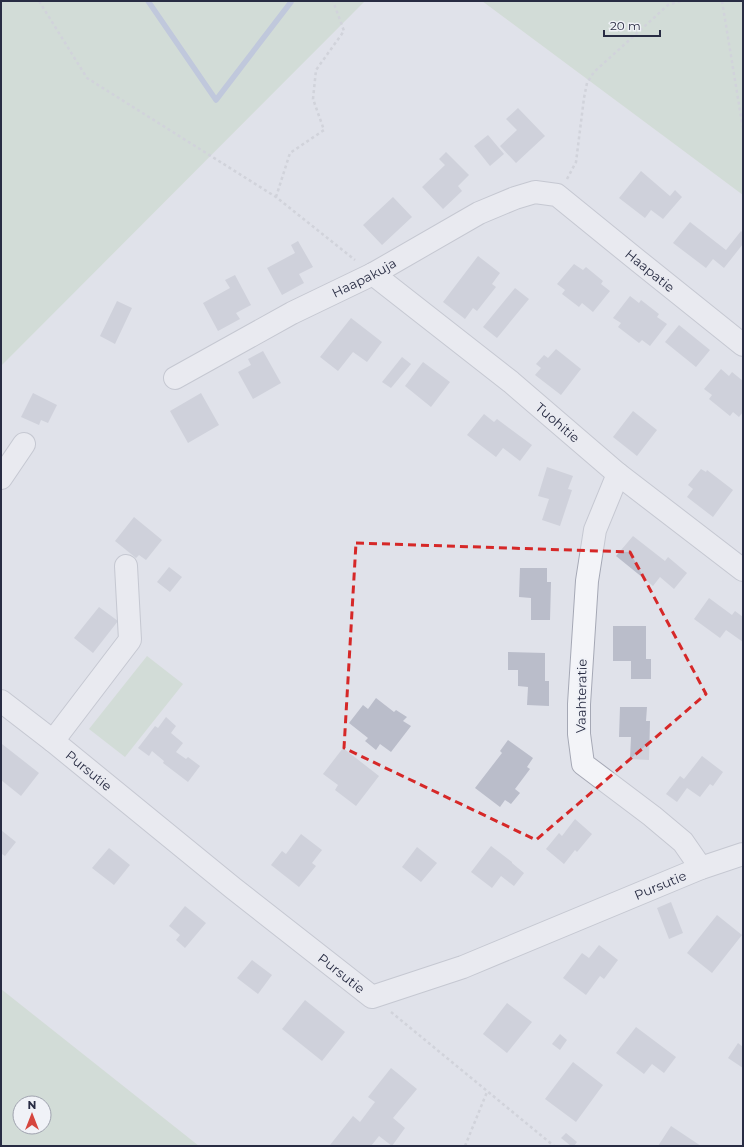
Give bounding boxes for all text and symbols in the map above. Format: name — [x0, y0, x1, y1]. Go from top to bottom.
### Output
scale bar — [604, 12, 660, 38]
text: 20 m — [610, 18, 641, 33]
street label: Haapatie — [622, 246, 678, 295]
street label: Haapakuja — [329, 254, 399, 301]
street label: Tuohitie — [533, 399, 583, 446]
street label: Vaahteratie — [572, 659, 590, 733]
street label: Pursutie — [63, 747, 115, 794]
street label: Pursutie — [632, 867, 689, 903]
street label: Pursutie — [315, 950, 368, 997]
north arrow — [12, 1095, 52, 1135]
text: N — [28, 1098, 36, 1112]

